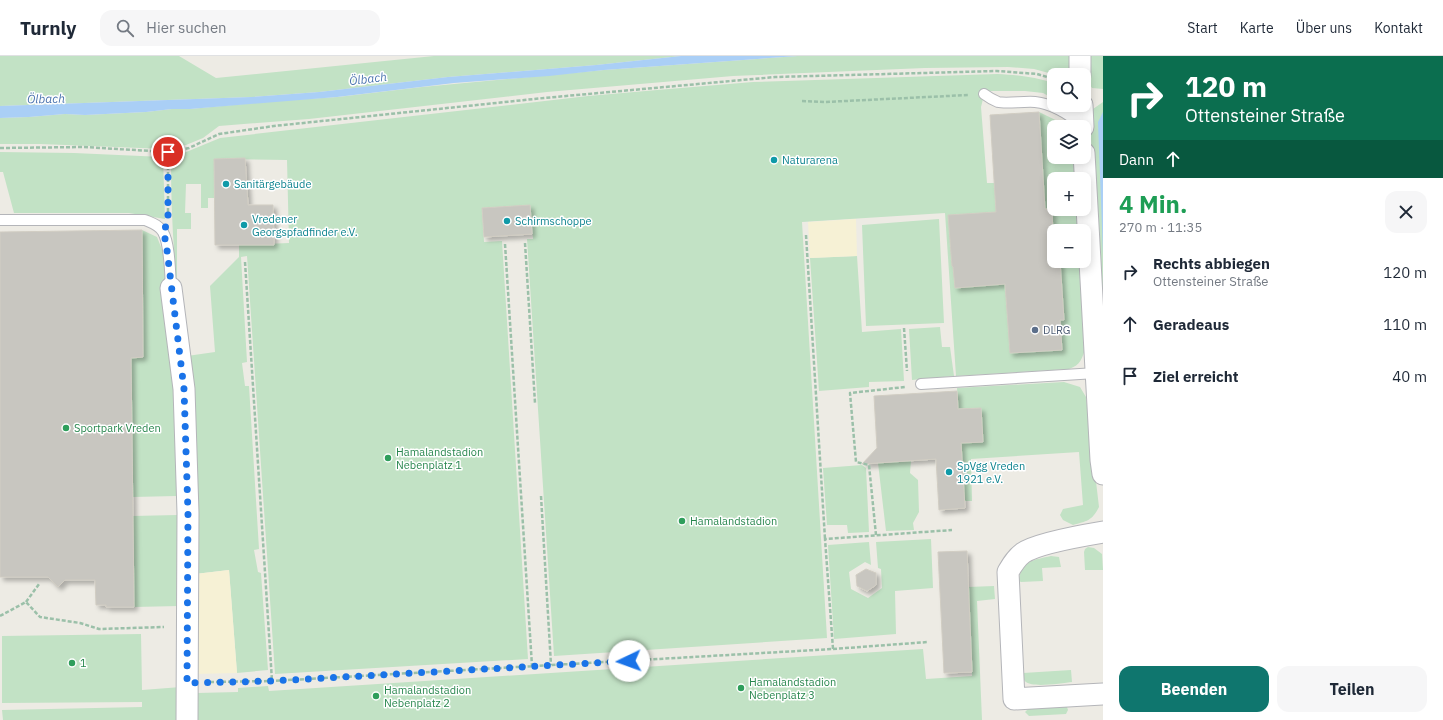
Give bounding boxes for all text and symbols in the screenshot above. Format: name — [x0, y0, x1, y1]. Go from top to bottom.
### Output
search box — [100, 10, 380, 46]
text: Turnly — [20, 16, 76, 40]
icon: search — [114, 17, 136, 39]
text: Hier suchen — [146, 18, 227, 37]
text: Start — [1187, 19, 1218, 37]
text: Karte — [1240, 19, 1274, 37]
text: Über uns — [1296, 19, 1352, 37]
text: Kontakt — [1374, 19, 1423, 37]
map controls — [1047, 68, 1091, 268]
button: search — [1047, 68, 1091, 112]
text: 120 m — [1185, 68, 1267, 105]
water label: Ölbach — [348, 69, 388, 88]
icon: right — [1119, 72, 1171, 124]
water label: Ölbach — [27, 91, 65, 106]
text: Ottensteiner Straße — [1185, 104, 1345, 127]
button: layers — [1047, 120, 1091, 164]
pin — [151, 135, 185, 169]
icon: arrive — [157, 141, 179, 163]
icon: ahead — [1162, 148, 1184, 170]
text: Dann — [1119, 150, 1154, 169]
place label: Naturarena — [782, 153, 838, 167]
marker: Naturarena — [769, 155, 779, 165]
button: + — [1047, 172, 1091, 216]
place label: Sanitärgebäude — [234, 177, 311, 191]
marker: Sanitärgebäude — [221, 179, 231, 189]
text: 4 Min. — [1119, 188, 1187, 220]
button: close — [1385, 191, 1427, 233]
place label: Vredener Georgspfadfinder e.V. — [252, 212, 358, 239]
place label: Schirmschoppe — [515, 214, 592, 228]
marker: Schirmschoppe — [502, 216, 512, 226]
text: 270 m · 11:35 — [1119, 219, 1202, 236]
marker: Vredener Georgspfadfinder e.V. — [239, 220, 249, 230]
button: − — [1047, 224, 1091, 268]
text: Rechts abbiegen — [1153, 254, 1270, 273]
icon: right — [1119, 261, 1141, 283]
text: 120 m — [1383, 263, 1427, 282]
text: Ottensteiner Straße — [1153, 273, 1268, 290]
icon: ahead — [1119, 313, 1141, 335]
text: Geradeaus — [1153, 315, 1229, 334]
text: 110 m — [1383, 315, 1427, 334]
place label: DLRG — [1043, 323, 1070, 337]
marker: DLRG — [1030, 325, 1040, 335]
icon: arrive — [1119, 365, 1141, 387]
text: Ziel erreicht — [1153, 367, 1239, 386]
text: 40 m — [1392, 367, 1427, 386]
place label: Sportpark Vreden — [74, 421, 161, 435]
marker: Sportpark Vreden — [61, 423, 71, 433]
place label: Hamalandstadion Nebenplatz 1 — [396, 445, 483, 472]
marker: Hamalandstadion Nebenplatz 1 — [383, 453, 393, 463]
place label: SpVgg Vreden 1921 e.V. — [957, 459, 1025, 486]
marker: SpVgg Vreden 1921 e.V. — [944, 467, 954, 477]
place label: Hamalandstadion — [690, 514, 777, 528]
marker: Hamalandstadion — [677, 516, 687, 526]
position arrow — [608, 640, 650, 682]
place label: 1 — [80, 656, 87, 670]
marker: 1 — [67, 658, 77, 668]
button: Beenden — [1119, 666, 1269, 712]
button: Teilen — [1277, 666, 1427, 712]
place label: Hamalandstadion Nebenplatz 3 — [749, 675, 836, 702]
place label: Hamalandstadion Nebenplatz 2 — [384, 683, 471, 710]
marker: Hamalandstadion Nebenplatz 3 — [736, 683, 746, 693]
marker: Hamalandstadion Nebenplatz 2 — [371, 691, 381, 701]

